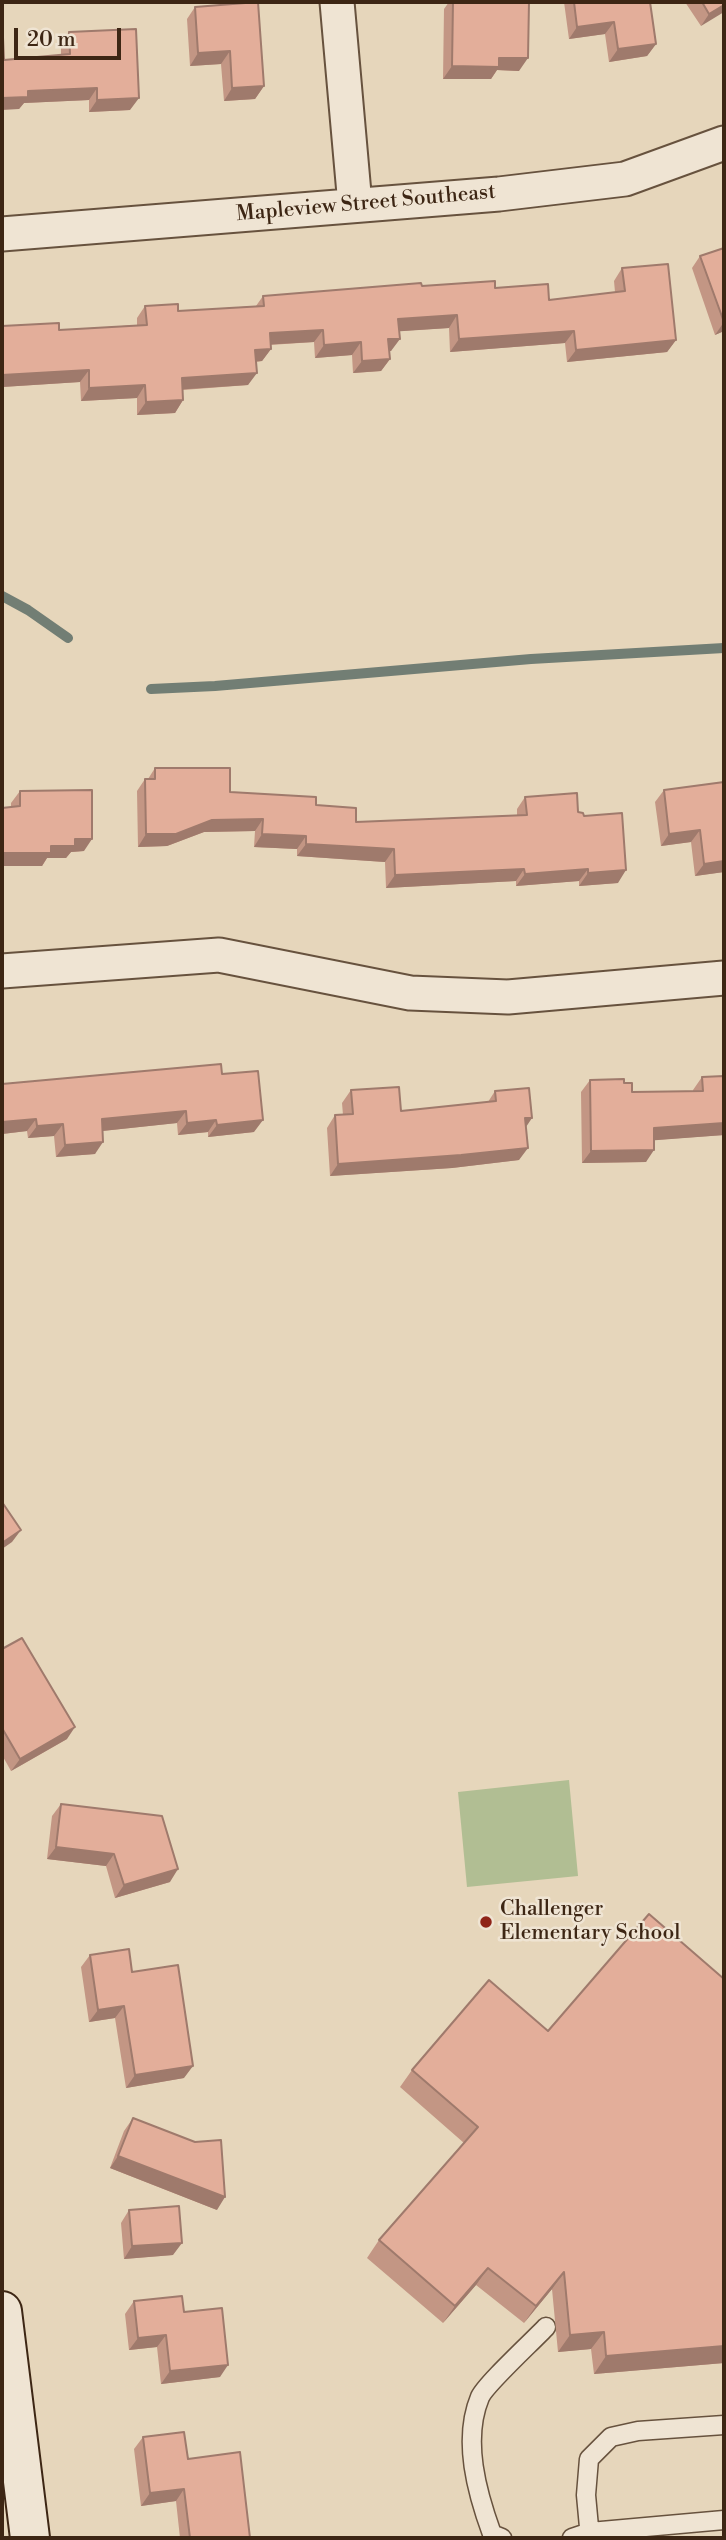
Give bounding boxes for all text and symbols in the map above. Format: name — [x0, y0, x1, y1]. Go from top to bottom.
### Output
scale bar — [18, 14, 124, 58]
text: 20 m — [27, 27, 76, 53]
street label: Mapleview Street Southeast — [235, 180, 497, 228]
place label: Challenger Elementary School — [500, 1897, 680, 1947]
marker: Challenger Elementary School — [478, 1914, 494, 1930]

